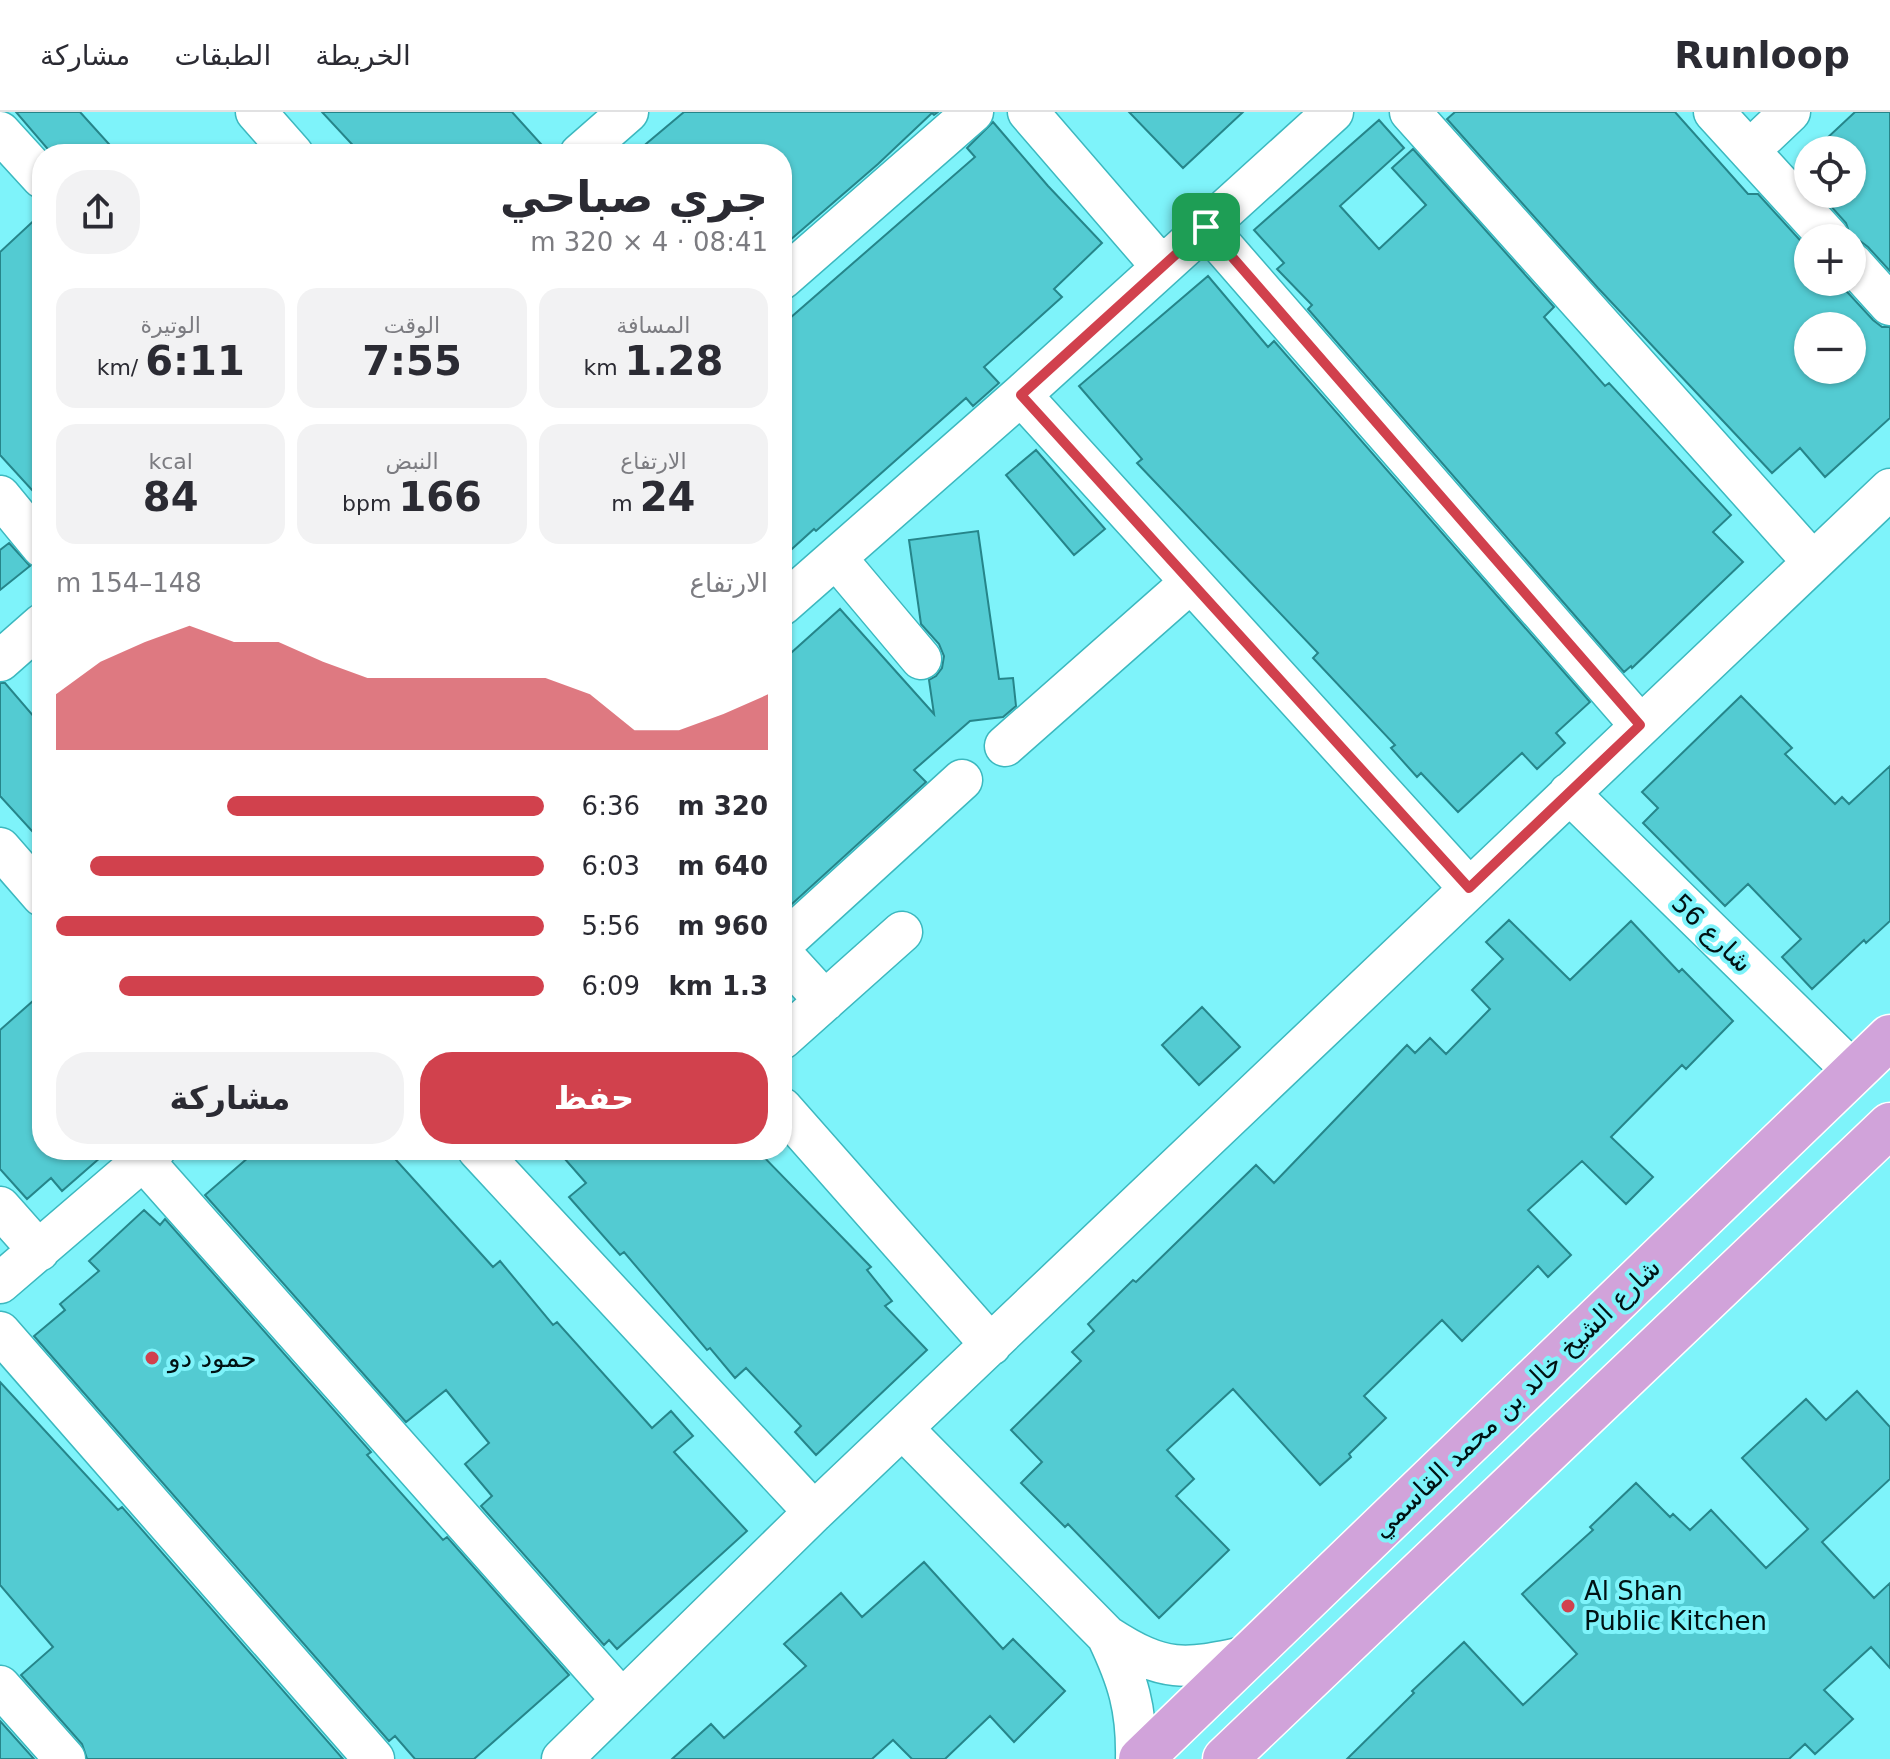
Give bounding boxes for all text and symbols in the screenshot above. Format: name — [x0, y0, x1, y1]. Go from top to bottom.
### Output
text: Runloop — [1674, 33, 1850, 77]
text: مشاركة — [40, 39, 130, 72]
text: الطبقات — [174, 39, 271, 72]
text: الخريطة — [315, 39, 411, 72]
map controls — [1794, 136, 1866, 384]
button: locate — [1794, 136, 1866, 208]
button: share — [56, 170, 140, 254]
text: جري صباحي — [500, 171, 768, 222]
pin — [1172, 193, 1240, 261]
icon: arrive — [1184, 205, 1228, 249]
button: + — [1794, 224, 1866, 296]
text: 08:41 · 4 × 320 m — [530, 227, 768, 257]
button: − — [1794, 312, 1866, 384]
text: الوتيرة — [140, 313, 201, 338]
text: الوقت — [384, 313, 440, 338]
text: المسافة — [616, 313, 690, 338]
text: 6:11 — [145, 338, 245, 384]
text: 7:55 — [362, 338, 462, 384]
text: 1.28 — [625, 338, 723, 384]
text: /km — [97, 355, 145, 380]
text: km — [583, 355, 625, 380]
text: kcal — [148, 449, 193, 474]
text: النبض — [385, 449, 439, 474]
text: الارتفاع — [620, 449, 687, 474]
text: 84 — [143, 474, 199, 520]
text: 166 — [398, 474, 482, 520]
text: 24 — [640, 474, 695, 520]
text: bpm — [342, 491, 398, 516]
text: m — [611, 491, 640, 516]
text: 148–154 m — [56, 568, 202, 598]
text: الارتفاع — [690, 568, 768, 598]
text: 6:36 — [582, 791, 640, 821]
text: 320 m — [678, 791, 768, 821]
text: 6:03 — [582, 851, 640, 881]
text: 640 m — [678, 851, 768, 881]
street label: شارع 56 — [1666, 888, 1758, 978]
text: 5:56 — [582, 911, 640, 941]
text: 960 m — [678, 911, 768, 941]
text: 6:09 — [582, 971, 640, 1001]
text: 1.3 km — [668, 971, 768, 1001]
button: مشاركة — [56, 1052, 404, 1144]
button: حفظ — [420, 1052, 768, 1144]
street label: شارع الشيخ خالد بن محمد القاسمي — [1366, 1252, 1667, 1545]
place label: حمود دو — [166, 1343, 257, 1374]
marker: حمود دو — [143, 1349, 161, 1367]
place label: Al Shan Public Kitchen — [1584, 1576, 1767, 1636]
marker: Al Shan Public Kitchen — [1559, 1597, 1577, 1615]

